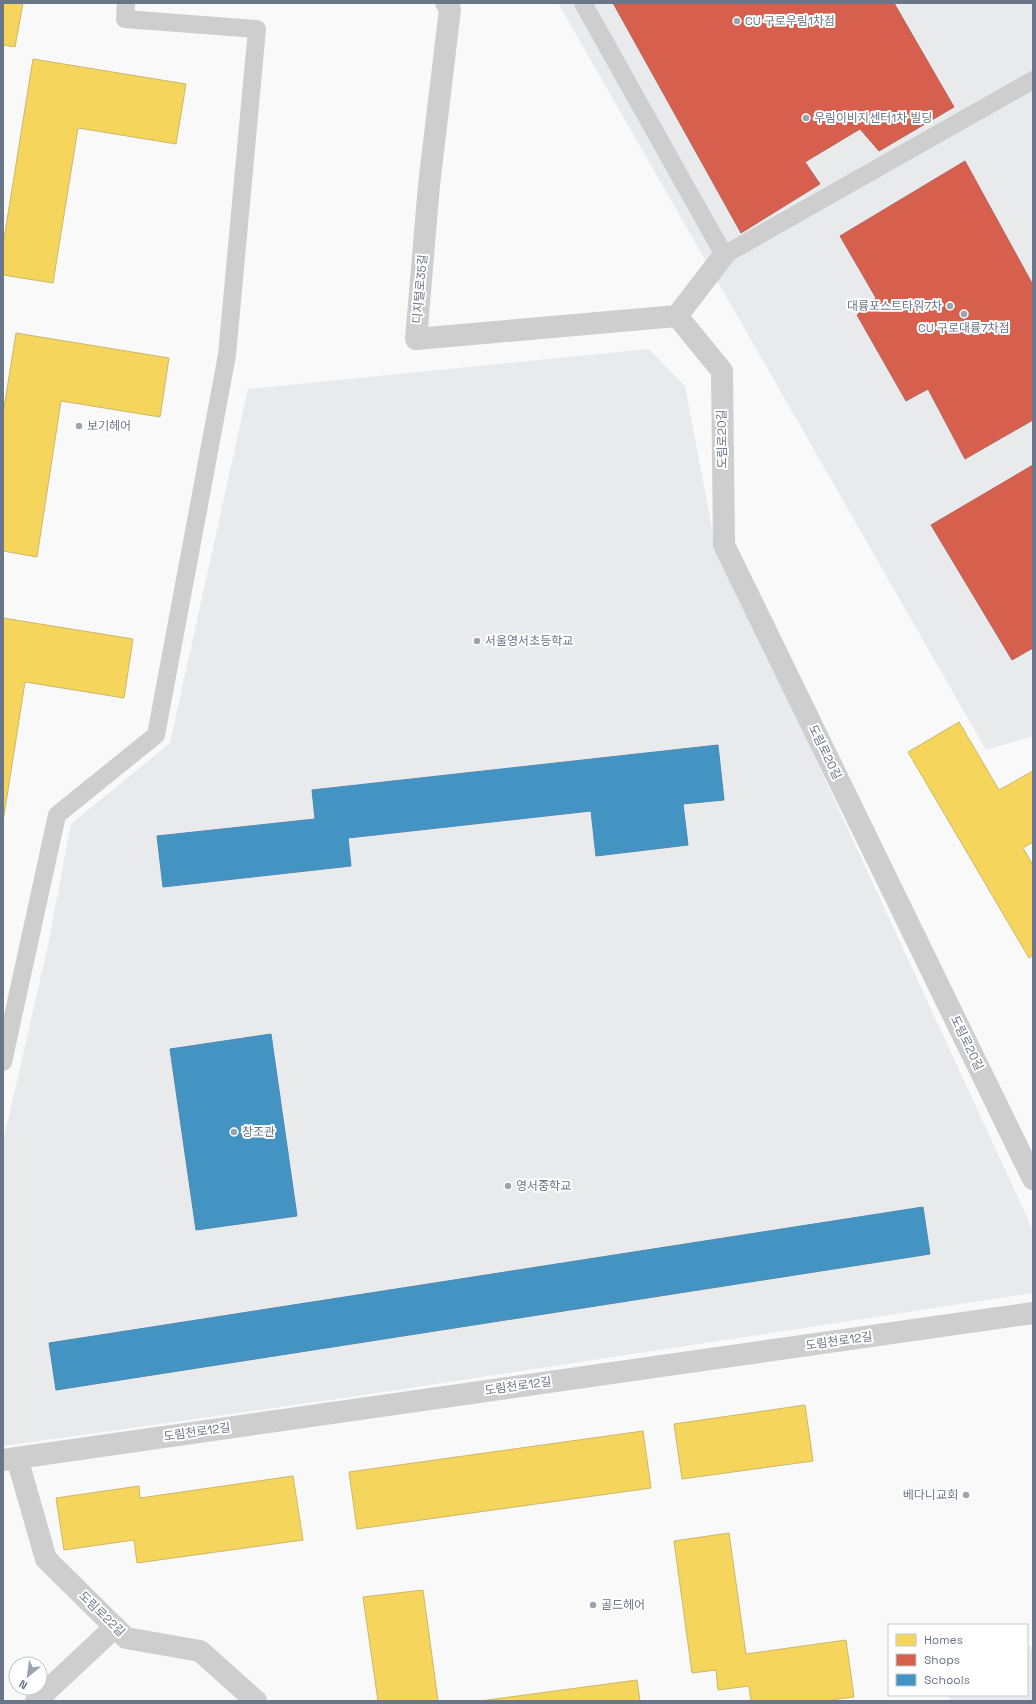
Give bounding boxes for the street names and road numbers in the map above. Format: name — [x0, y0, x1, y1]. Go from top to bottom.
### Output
street label: 디지털로35길 — [409, 254, 431, 324]
street label: 도림로20길 — [713, 409, 731, 469]
street label: 도림로20길 — [805, 722, 845, 782]
street label: 도림로20길 — [947, 1013, 987, 1073]
street label: 도림천로12길 — [804, 1328, 874, 1354]
street label: 도림천로12길 — [483, 1373, 553, 1399]
street label: 도림천로12길 — [162, 1419, 232, 1445]
street label: 도림로22길 — [75, 1588, 129, 1640]

